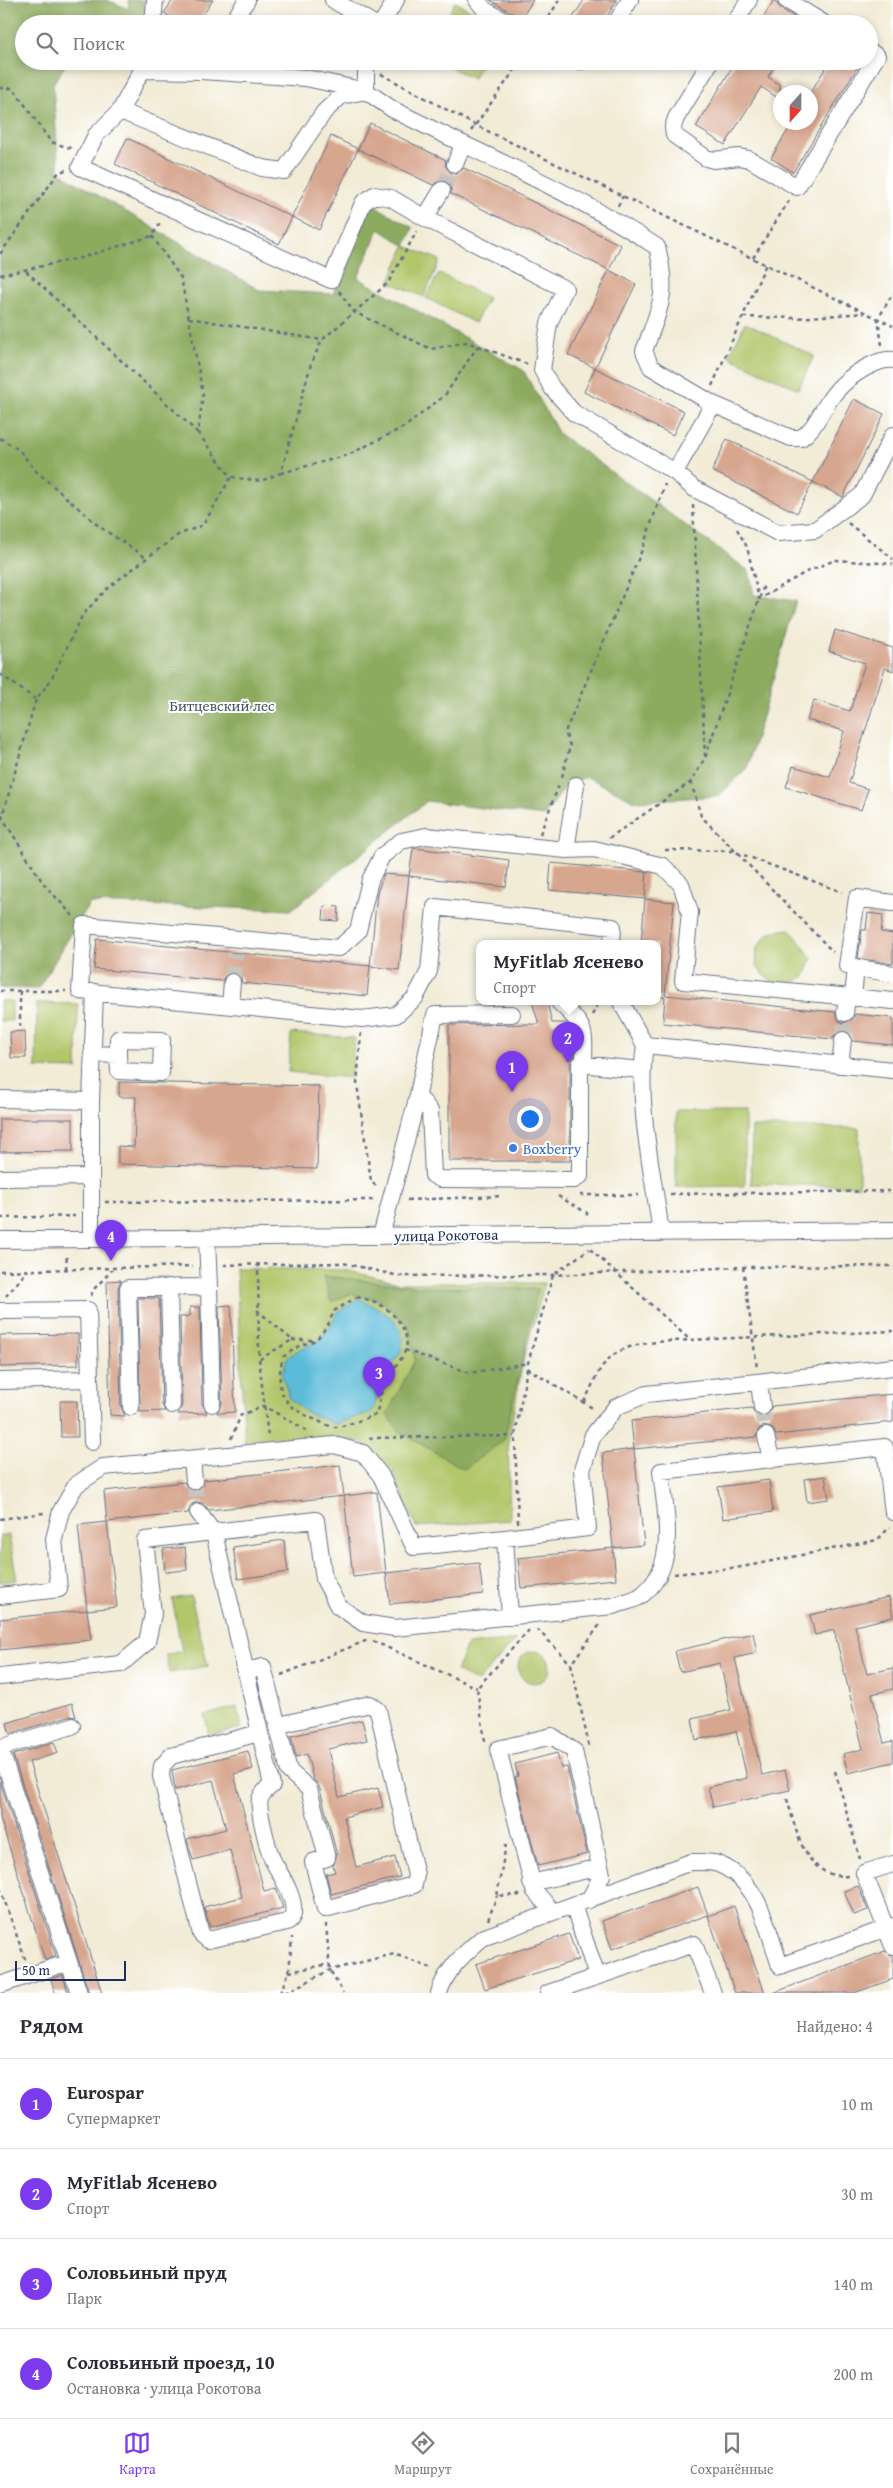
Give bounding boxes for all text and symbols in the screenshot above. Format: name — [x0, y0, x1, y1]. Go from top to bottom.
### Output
search box — [15, 15, 878, 70]
icon: search — [33, 29, 61, 57]
text: Поиск — [73, 29, 125, 57]
north arrow — [773, 85, 818, 130]
park label: Битцевский лес — [169, 695, 275, 716]
popup — [476, 940, 661, 1005]
text: MyFitlab Ясенево — [493, 947, 644, 975]
text: Спорт — [493, 975, 536, 999]
pin: 2 — [552, 1022, 584, 1063]
pin: 1 — [496, 1051, 528, 1092]
your location — [517, 1106, 543, 1132]
place label: Boxberry — [523, 1138, 582, 1159]
marker: Boxberry — [507, 1142, 519, 1154]
pin: 4 — [95, 1220, 127, 1261]
street label: улица Рокотова — [393, 1224, 499, 1246]
pin: 3 — [363, 1357, 395, 1398]
scale bar — [15, 1958, 126, 1981]
text: 50 m — [22, 1960, 50, 1980]
text: Рядом — [20, 2010, 83, 2041]
text: Найдено: 4 — [796, 2014, 873, 2038]
text: Eurospar — [67, 2078, 144, 2106]
text: 1 — [32, 2092, 40, 2116]
text: 10 m — [841, 2092, 873, 2116]
text: Супермаркет — [67, 2106, 160, 2130]
text: MyFitlab Ясенево — [67, 2168, 217, 2196]
text: 2 — [32, 2182, 40, 2206]
text: 30 m — [841, 2182, 873, 2206]
text: Спорт — [67, 2196, 109, 2220]
text: Соловьиный пруд — [67, 2258, 227, 2286]
text: 3 — [32, 2272, 40, 2296]
text: 140 m — [833, 2272, 873, 2296]
text: Парк — [67, 2286, 102, 2310]
text: Соловьиный проезд, 10 — [67, 2348, 275, 2376]
text: 4 — [32, 2362, 40, 2386]
text: 200 m — [833, 2362, 873, 2386]
text: Остановка · улица Рокотова — [67, 2376, 261, 2400]
tab: Карта — [119, 2429, 156, 2479]
tab: Маршрут — [394, 2429, 452, 2479]
tab: Сохранённые — [690, 2429, 774, 2479]

